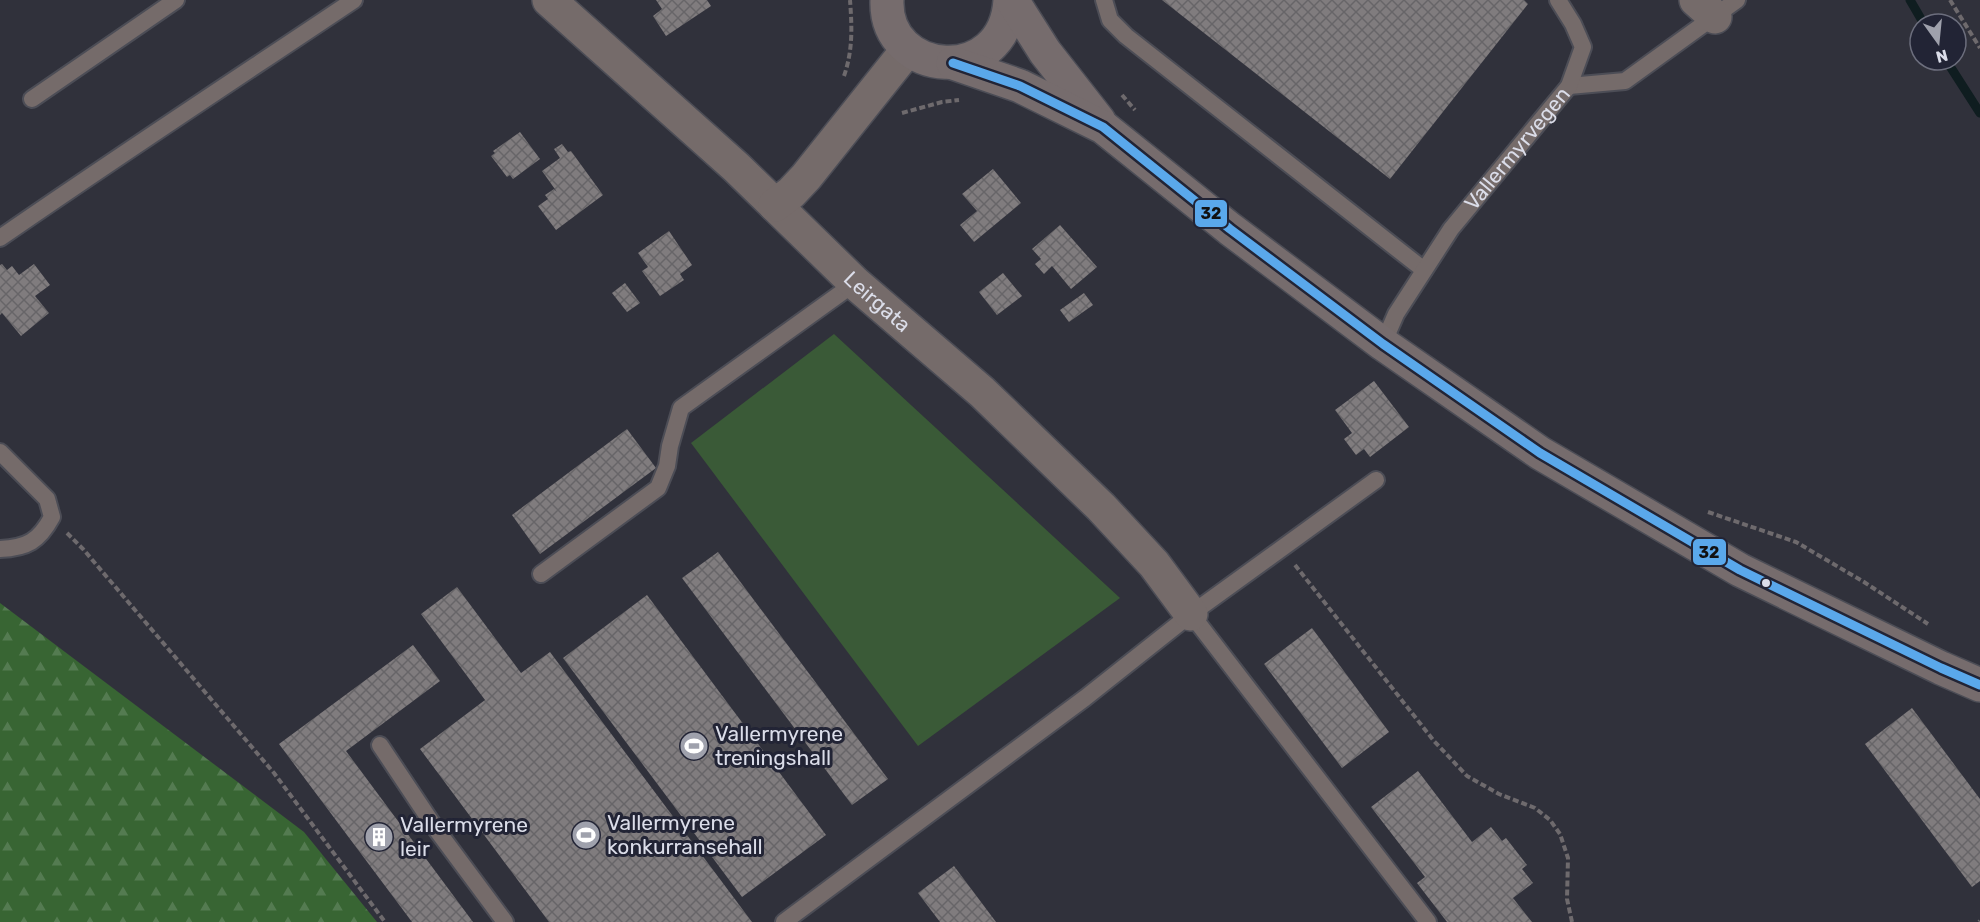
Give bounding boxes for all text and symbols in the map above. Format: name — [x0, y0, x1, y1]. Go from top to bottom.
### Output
north arrow — [1908, 12, 1968, 72]
text: N — [1934, 45, 1950, 67]
street label: Vallermyrvegen — [1459, 82, 1575, 215]
line badge: 32 — [1194, 199, 1228, 228]
text: 32 — [1201, 204, 1221, 223]
street label: Leirgata — [839, 266, 916, 337]
line badge: 32 — [1692, 538, 1727, 566]
text: 32 — [1699, 543, 1719, 562]
unlabelled marker — [1760, 577, 1772, 589]
place label: Vallermyrene treningshall — [715, 721, 843, 770]
sports icon: Vallermyrene treningshall — [678, 730, 710, 762]
place label: Vallermyrene konkurransehall — [607, 810, 763, 859]
place label: Vallermyrene leir — [400, 812, 528, 861]
sports icon: Vallermyrene konkurransehall — [570, 819, 602, 851]
building icon: Vallermyrene leir — [363, 821, 395, 853]

